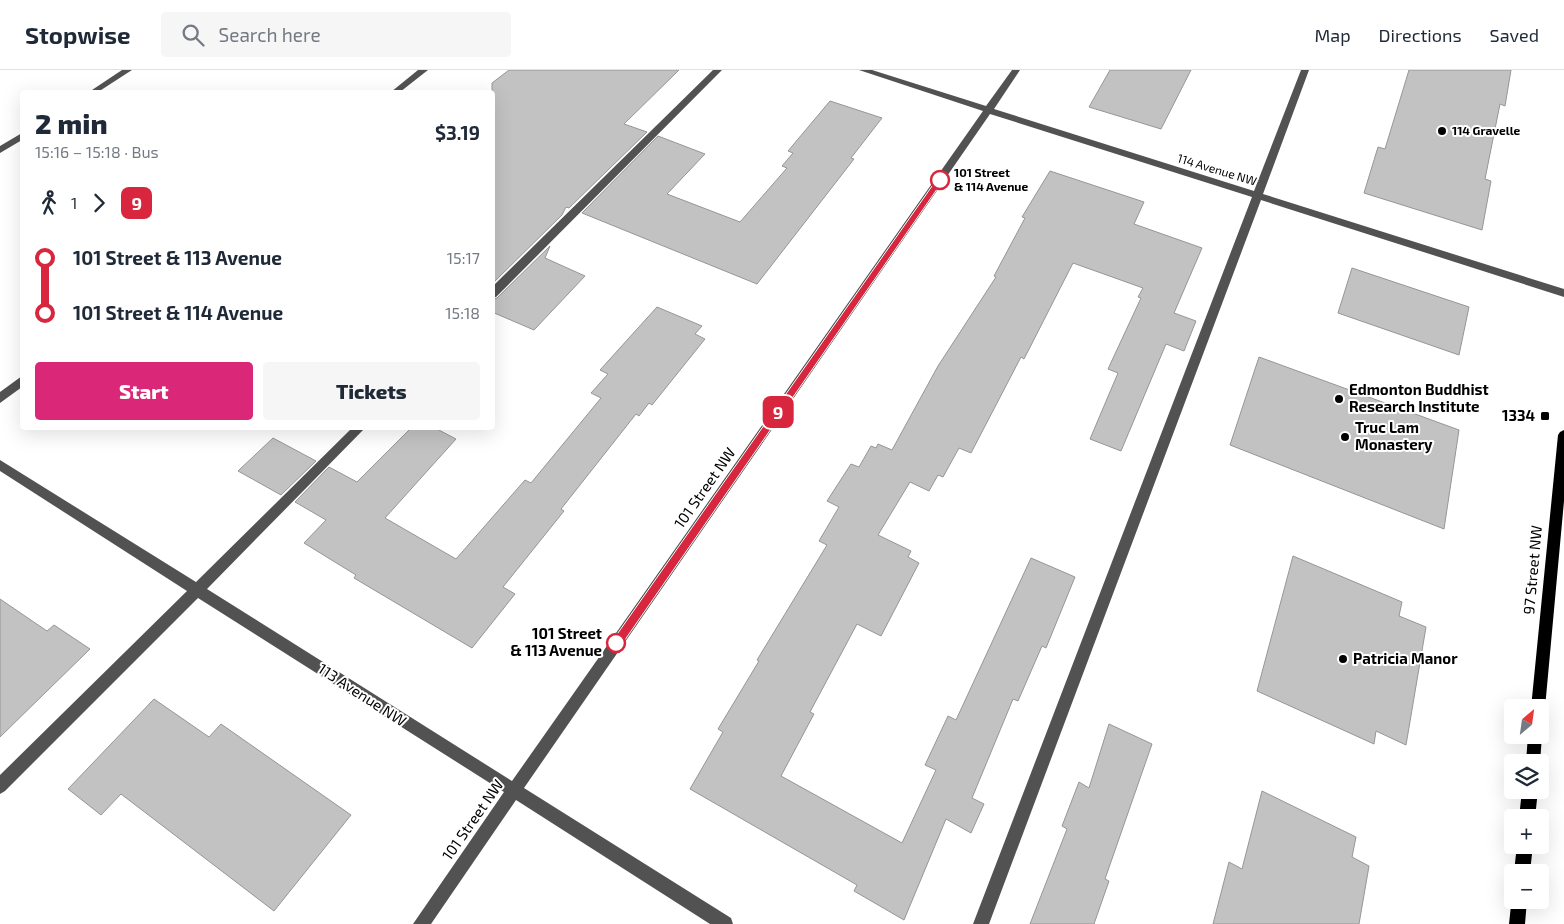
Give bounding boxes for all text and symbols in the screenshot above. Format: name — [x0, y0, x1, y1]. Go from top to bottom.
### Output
search box — [161, 12, 511, 57]
text: Stopwise — [25, 20, 131, 49]
icon: search — [179, 21, 207, 49]
text: Search here — [219, 23, 321, 46]
text: Map — [1314, 24, 1351, 46]
text: Directions — [1379, 24, 1462, 46]
text: Saved — [1490, 24, 1539, 46]
text: 2 min — [35, 106, 108, 140]
text: $3.19 — [435, 121, 480, 144]
place label: 114 Gravelle — [1452, 123, 1521, 137]
marker: 114 Gravelle — [1436, 125, 1448, 137]
text: 15:16 – 15:18 · Bus — [35, 142, 159, 161]
street label: 114 Avenue NW — [1176, 150, 1259, 188]
place label: 101 Street & 114 Avenue — [954, 165, 1028, 193]
marker: 101 Street & 114 Avenue — [930, 170, 950, 190]
icon: walk — [35, 189, 63, 217]
icon: forward — [85, 189, 113, 217]
text: 9 — [131, 192, 142, 214]
text: 1 — [71, 193, 77, 212]
text: 101 Street & 113 Avenue — [73, 246, 282, 269]
text: 15:17 — [447, 248, 480, 267]
text: 101 Street & 114 Avenue — [73, 301, 283, 324]
text: 15:18 — [445, 303, 480, 322]
button: Start — [35, 362, 253, 420]
button: Tickets — [263, 362, 480, 420]
place label: Edmonton Buddhist Research Institute — [1349, 380, 1489, 415]
marker: Edmonton Buddhist Research Institute — [1333, 393, 1345, 405]
line badge: 9 — [762, 396, 794, 428]
text: 9 — [773, 401, 783, 423]
place label: 1334 — [1502, 406, 1535, 424]
marker: 1334 — [1539, 410, 1551, 422]
place label: Truc Lam Monastery — [1355, 418, 1433, 454]
marker: Truc Lam Monastery — [1339, 431, 1351, 443]
street label: 101 Street NW — [670, 444, 739, 531]
street label: 97 Street NW — [1519, 525, 1545, 615]
place label: 101 Street & 113 Avenue — [510, 624, 602, 659]
marker: 101 Street & 113 Avenue — [606, 633, 626, 653]
place label: Patricia Manor — [1353, 649, 1458, 667]
marker: Patricia Manor — [1337, 653, 1349, 665]
street label: 113 Avenue NW — [315, 659, 410, 729]
north arrow — [1504, 699, 1549, 744]
map controls — [1504, 699, 1549, 909]
button: layers — [1504, 754, 1549, 799]
street label: 101 Street NW — [438, 776, 507, 863]
button: + — [1504, 809, 1549, 854]
button: − — [1504, 864, 1549, 909]

